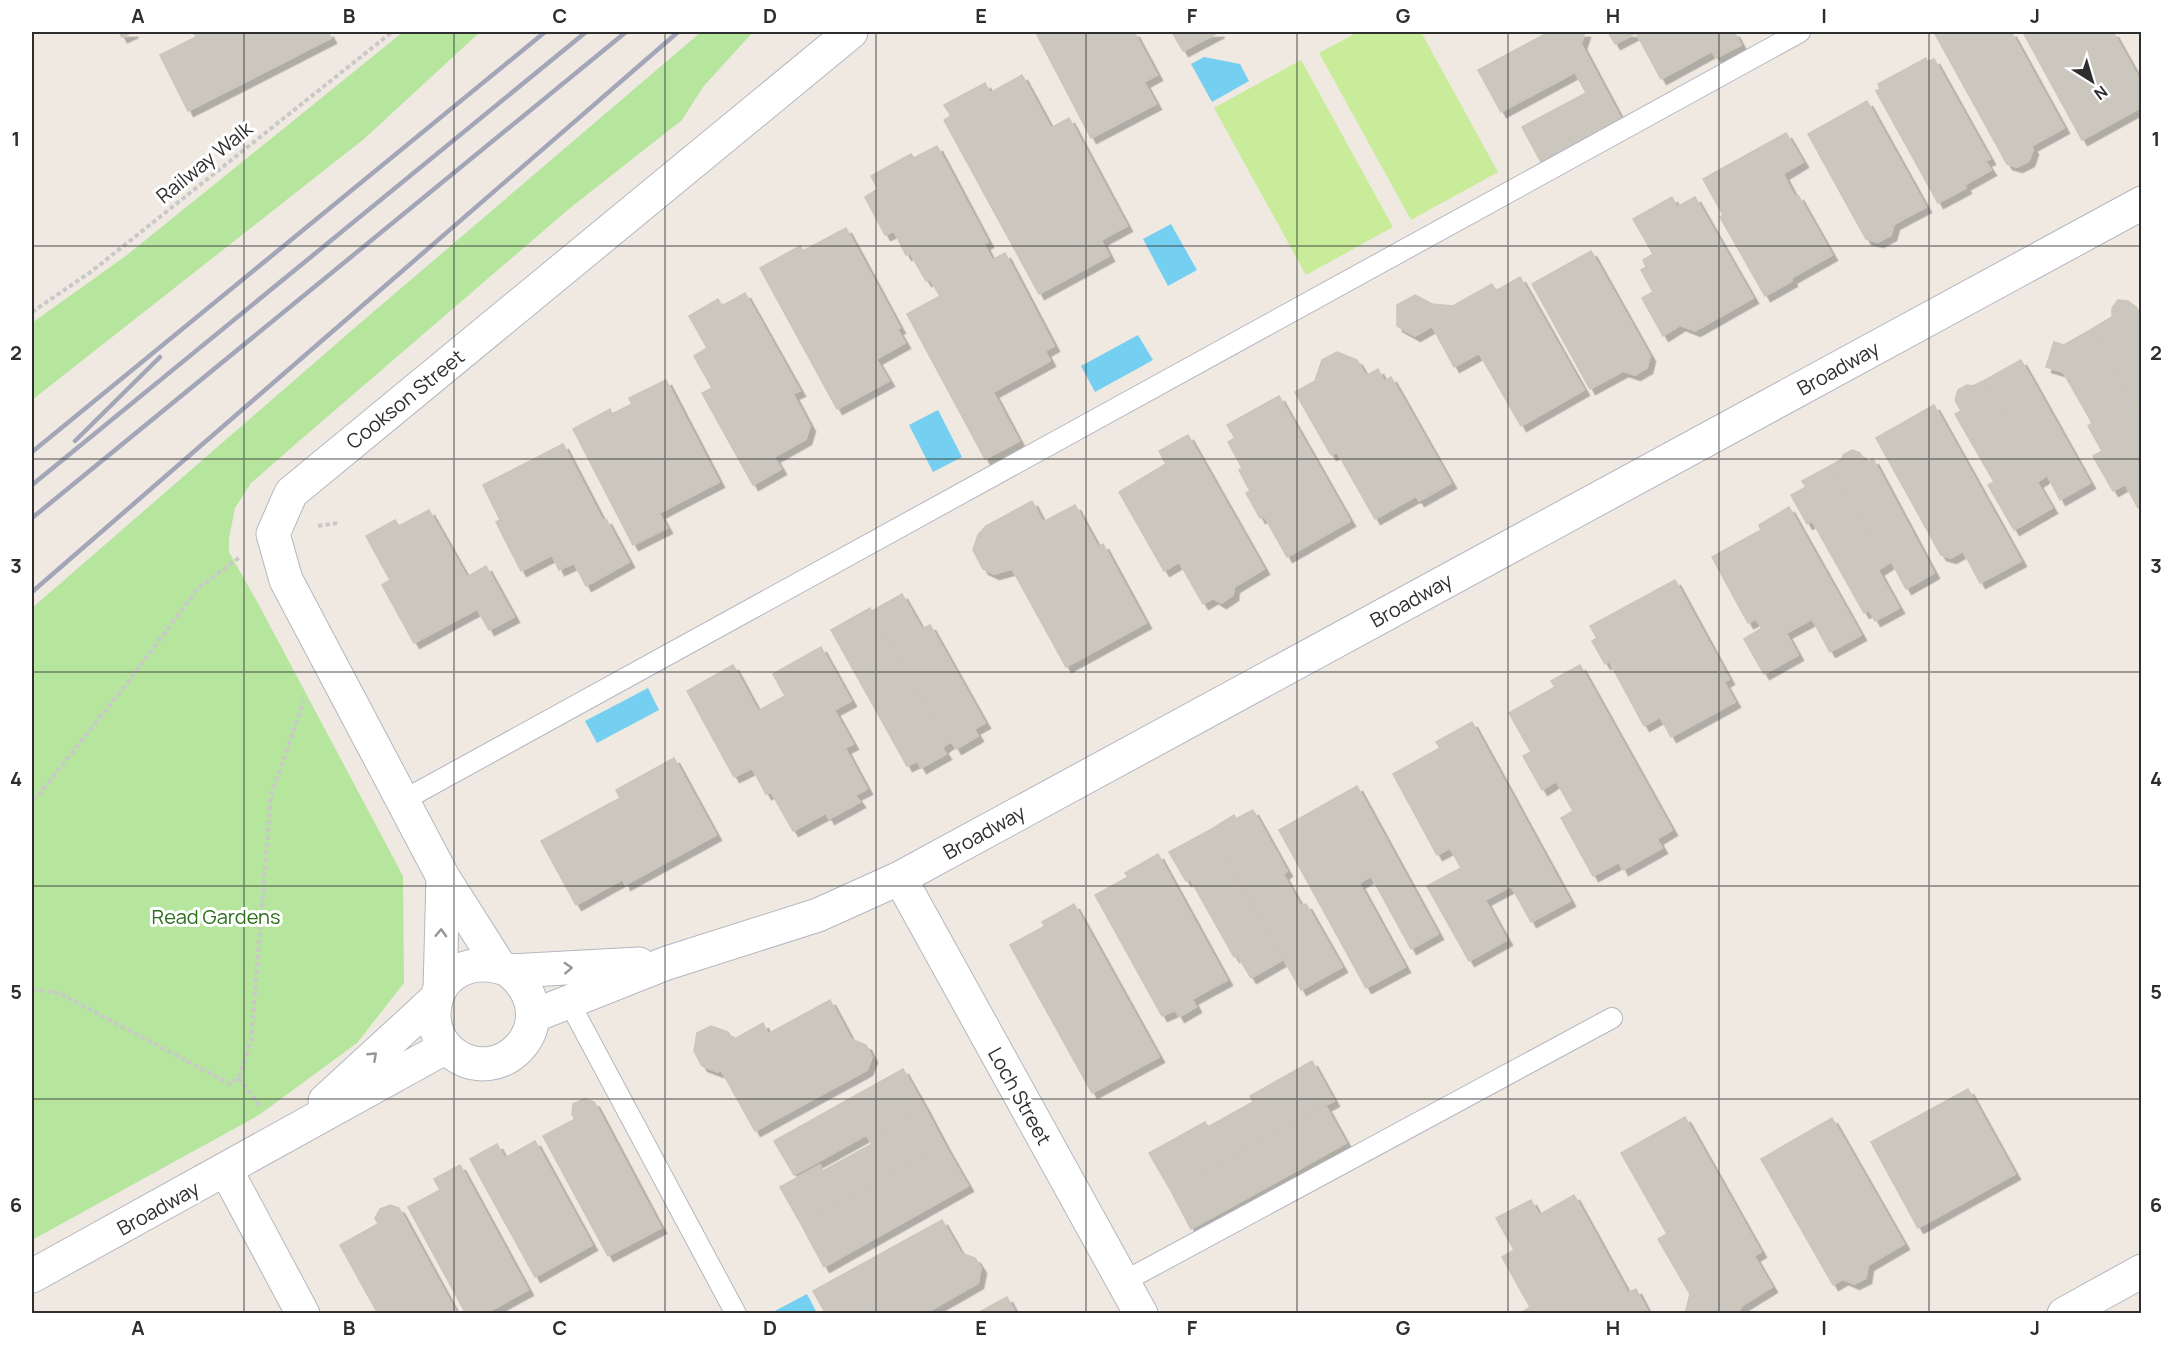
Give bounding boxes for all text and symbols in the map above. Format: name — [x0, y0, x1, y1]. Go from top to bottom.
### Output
text: A — [131, 2, 145, 29]
text: B — [343, 2, 356, 29]
text: C — [553, 2, 567, 29]
text: D — [763, 2, 777, 29]
text: E — [975, 2, 987, 29]
text: F — [1187, 2, 1198, 29]
text: G — [1396, 2, 1411, 29]
text: H — [1606, 2, 1620, 29]
text: I — [1821, 2, 1827, 29]
text: J — [2030, 2, 2040, 29]
north arrow — [2062, 51, 2122, 111]
text: N — [2090, 81, 2112, 105]
street label: Railway Walk — [150, 114, 259, 209]
text: 1 — [12, 125, 20, 152]
text: 1 — [2152, 125, 2160, 152]
street label: Broadway — [1792, 334, 1884, 402]
text: 2 — [10, 339, 22, 366]
text: 2 — [2150, 339, 2162, 366]
street label: Cookson Street — [340, 343, 470, 455]
text: 3 — [10, 552, 22, 579]
text: 3 — [2150, 552, 2162, 579]
street label: Broadway — [1365, 566, 1457, 634]
text: 4 — [10, 765, 22, 792]
text: 4 — [2150, 765, 2162, 792]
street label: Broadway — [938, 798, 1030, 866]
park label: Read Gardens — [152, 903, 280, 930]
one-way arrow — [435, 929, 448, 938]
one-way arrow — [564, 962, 573, 975]
text: 5 — [10, 978, 22, 1005]
text: 5 — [2150, 978, 2162, 1005]
street label: Loch Street — [982, 1042, 1058, 1150]
one-way arrow — [367, 1052, 377, 1063]
street label: Broadway — [112, 1174, 204, 1242]
text: 6 — [10, 1191, 22, 1218]
text: 6 — [2150, 1191, 2162, 1218]
text: A — [131, 1314, 145, 1341]
text: B — [343, 1314, 356, 1341]
text: C — [553, 1314, 567, 1341]
text: D — [763, 1314, 777, 1341]
text: E — [975, 1314, 987, 1341]
text: F — [1187, 1314, 1198, 1341]
text: G — [1396, 1314, 1411, 1341]
text: H — [1606, 1314, 1620, 1341]
text: I — [1821, 1314, 1827, 1341]
text: J — [2030, 1314, 2040, 1341]

